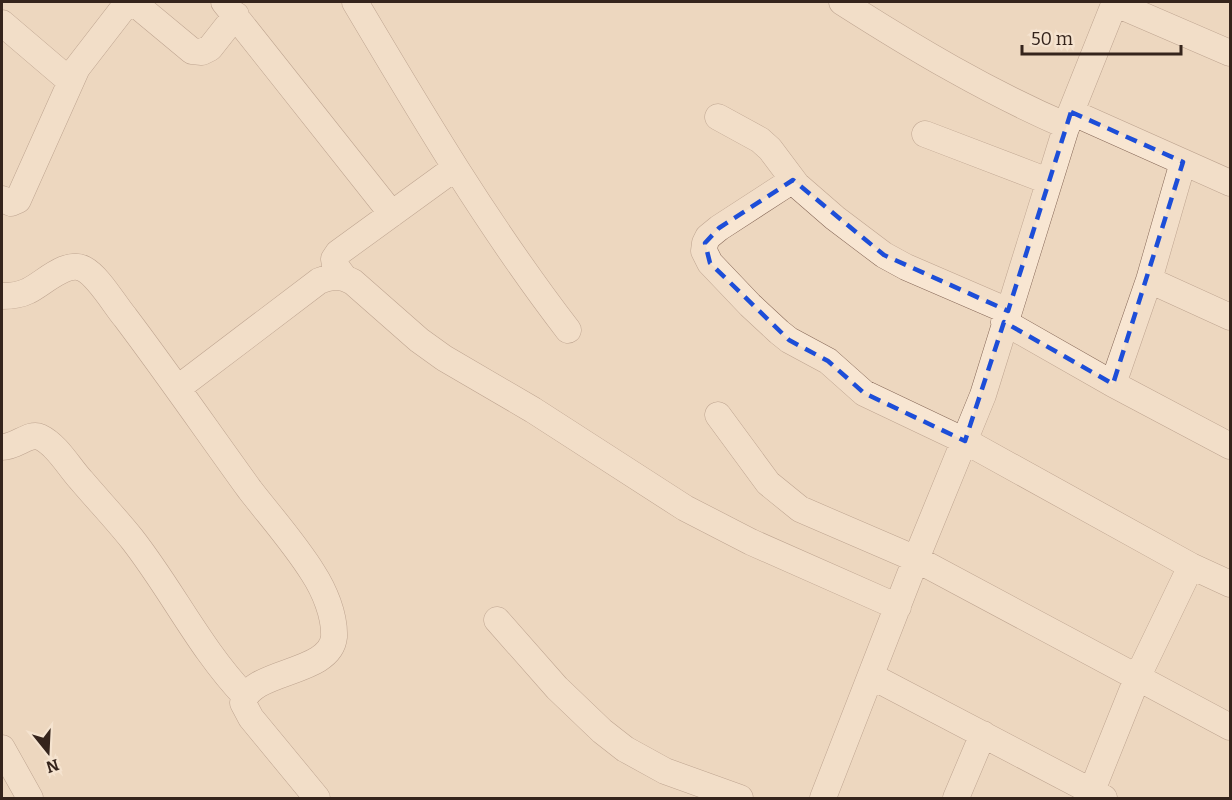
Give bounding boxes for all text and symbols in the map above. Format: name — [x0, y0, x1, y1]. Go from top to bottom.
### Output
scale bar — [1022, 18, 1181, 56]
text: 50 m — [1031, 28, 1073, 50]
north arrow — [18, 722, 78, 782]
text: N — [44, 755, 61, 777]

